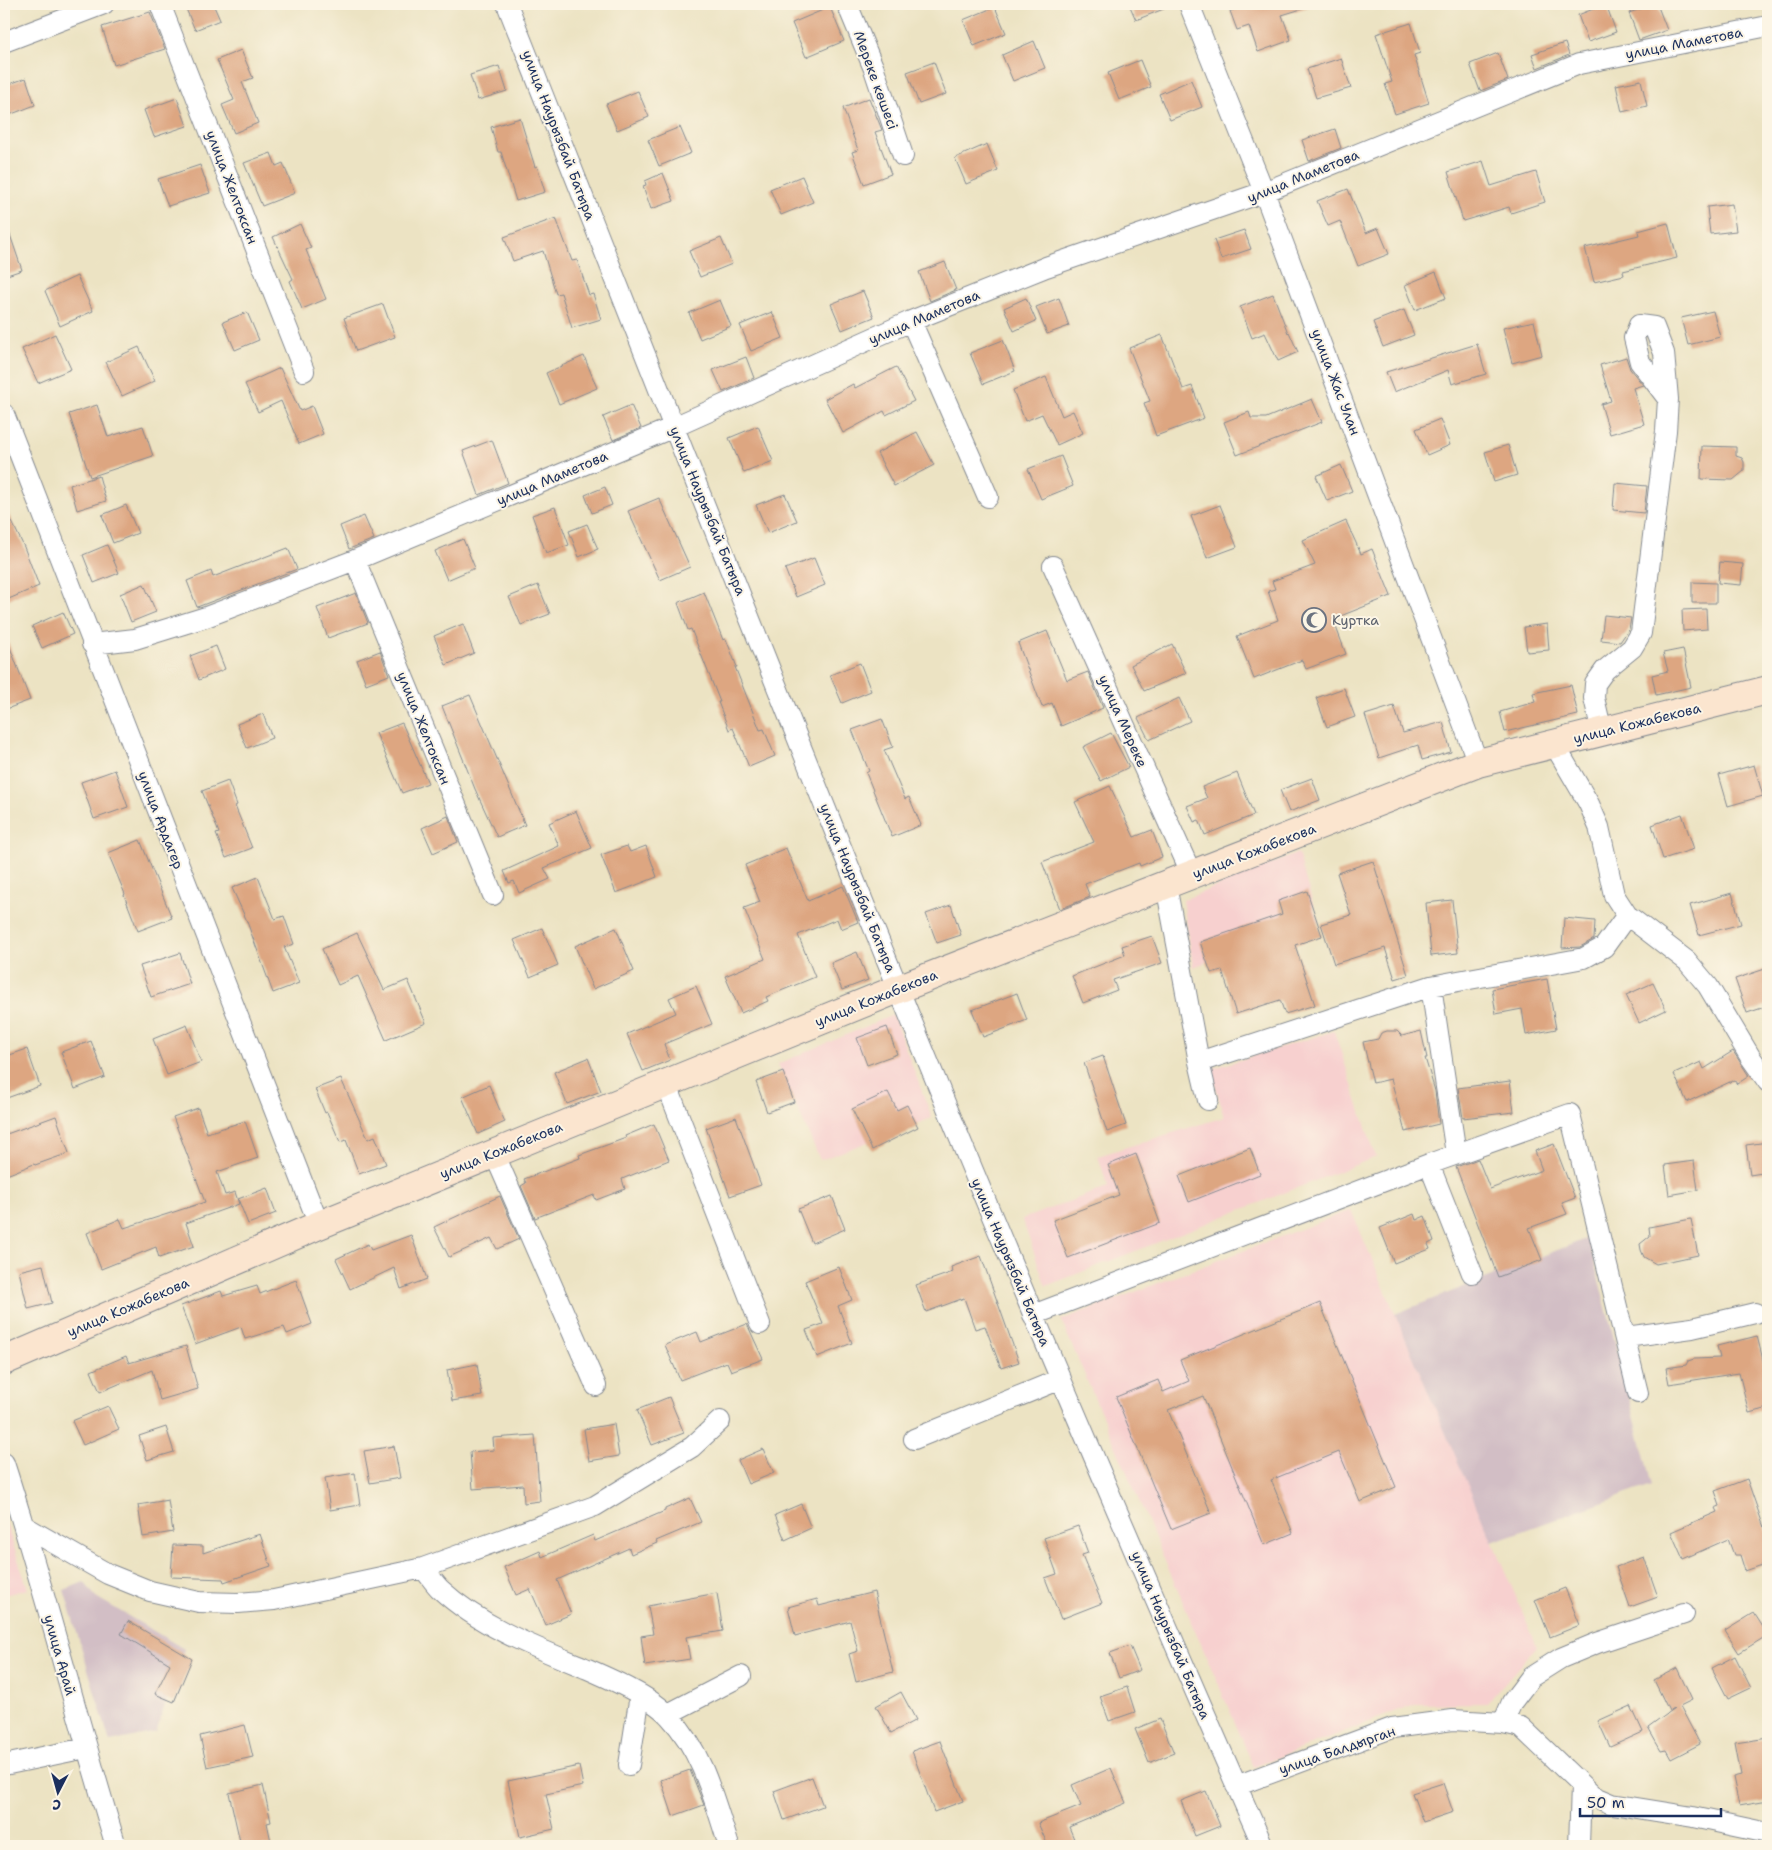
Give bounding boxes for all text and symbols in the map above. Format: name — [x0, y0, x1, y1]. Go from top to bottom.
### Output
street label: улица Маметова — [1624, 23, 1744, 63]
street label: Мереке көшесі — [850, 28, 902, 132]
street label: улица Наурызбай Батыра — [518, 47, 600, 223]
street label: улица Желтоксан — [202, 128, 262, 246]
street label: улица Маметова — [1244, 145, 1362, 207]
street label: улица Маметова — [866, 285, 983, 349]
street label: улица Жас Улан — [1307, 326, 1365, 438]
street label: улица Наурызбай Батыра — [666, 424, 750, 598]
street label: улица Маметова — [494, 446, 611, 510]
mosque icon: Куртка — [1301, 607, 1327, 633]
place label: Куртка — [1332, 611, 1379, 629]
street label: улица Желтоксан — [393, 669, 455, 787]
street label: улица Мереке — [1095, 672, 1151, 770]
street label: улица Кожабекова — [1571, 698, 1703, 748]
street label: улица Ардагер — [134, 768, 188, 872]
street label: улица Наурызбай Батыра — [816, 801, 900, 975]
street label: улица Кожабекова — [1190, 819, 1318, 883]
street label: улица Кожабекова — [812, 965, 940, 1031]
street label: улица Кожабекова — [437, 1117, 565, 1183]
street label: улица Наурызбай Батыра — [967, 1175, 1055, 1349]
street label: улица Кожабекова — [64, 1273, 192, 1341]
street label: улица Наурызбай Батыра — [1127, 1548, 1215, 1722]
street label: улица Арай — [40, 1613, 80, 1697]
street label: улица Балдырган — [1276, 1722, 1398, 1778]
north arrow — [32, 1768, 82, 1818]
scale bar — [1580, 1785, 1721, 1817]
text: 50 m — [1587, 1793, 1625, 1813]
text: С — [51, 1796, 62, 1814]

